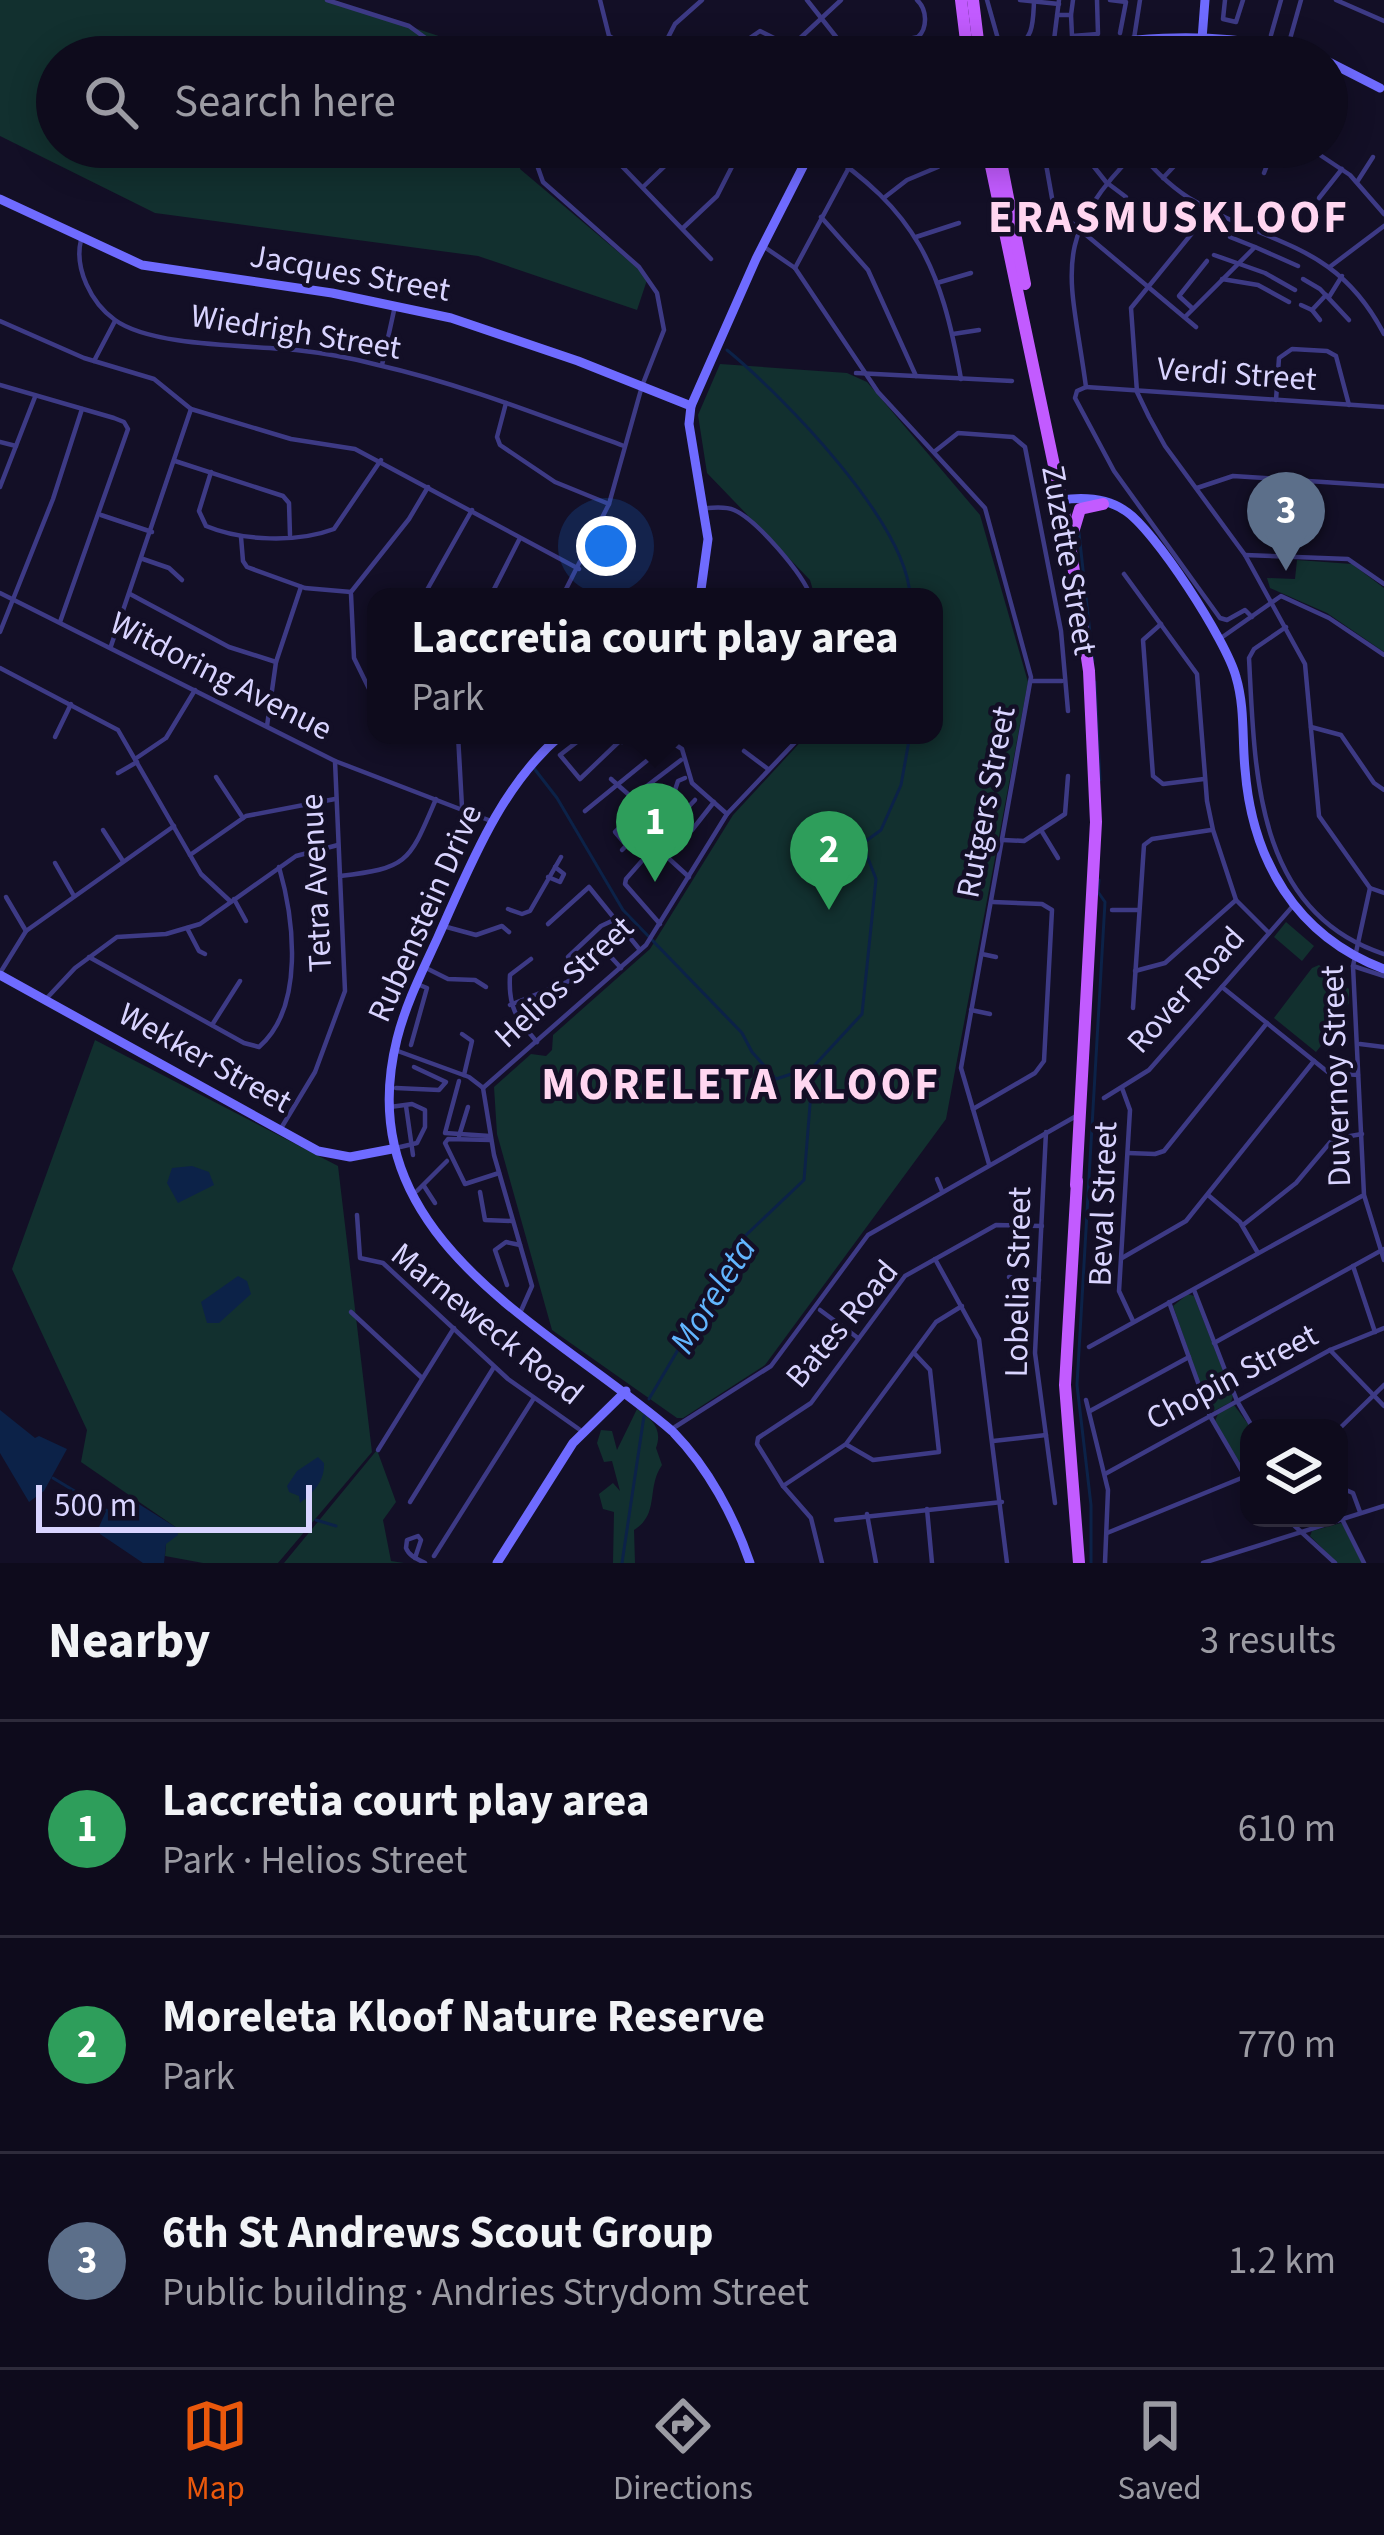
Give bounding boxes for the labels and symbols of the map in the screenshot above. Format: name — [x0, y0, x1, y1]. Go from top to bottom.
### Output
district label: ERASMUSKLOOF — [988, 186, 1350, 250]
street label: Jacques Street — [246, 232, 454, 314]
street label: Wiedrigh Street — [188, 292, 404, 372]
street label: Verdi Street — [1156, 345, 1318, 403]
street label: Zuzette Street — [1029, 462, 1109, 658]
pin: 3 — [1247, 472, 1325, 571]
your location — [576, 516, 636, 576]
street label: Witdoring Avenue — [102, 600, 340, 752]
street label: Rutgers Street — [944, 702, 1028, 902]
pin: 1 — [616, 783, 694, 882]
street label: Tetra Avenue — [288, 793, 344, 973]
street label: Rubenstein Drive — [356, 797, 494, 1029]
pin: 2 — [790, 811, 868, 910]
street label: Helios Street — [484, 905, 644, 1059]
street label: Rover Road — [1116, 916, 1256, 1064]
street label: Duvernoy Street — [1309, 964, 1363, 1188]
street label: Wekker Street — [110, 991, 300, 1125]
district label: MORELETA KLOOF — [541, 1053, 941, 1117]
street label: Beval Street — [1077, 1121, 1129, 1287]
street label: Lobelia Street — [993, 1186, 1043, 1378]
water label: Moreleta — [657, 1227, 769, 1363]
street label: Marneweck Road — [381, 1232, 593, 1416]
street label: Bates Road — [775, 1250, 909, 1398]
street label: Chopin Street — [1138, 1312, 1326, 1442]
scale bar — [36, 1479, 312, 1532]

